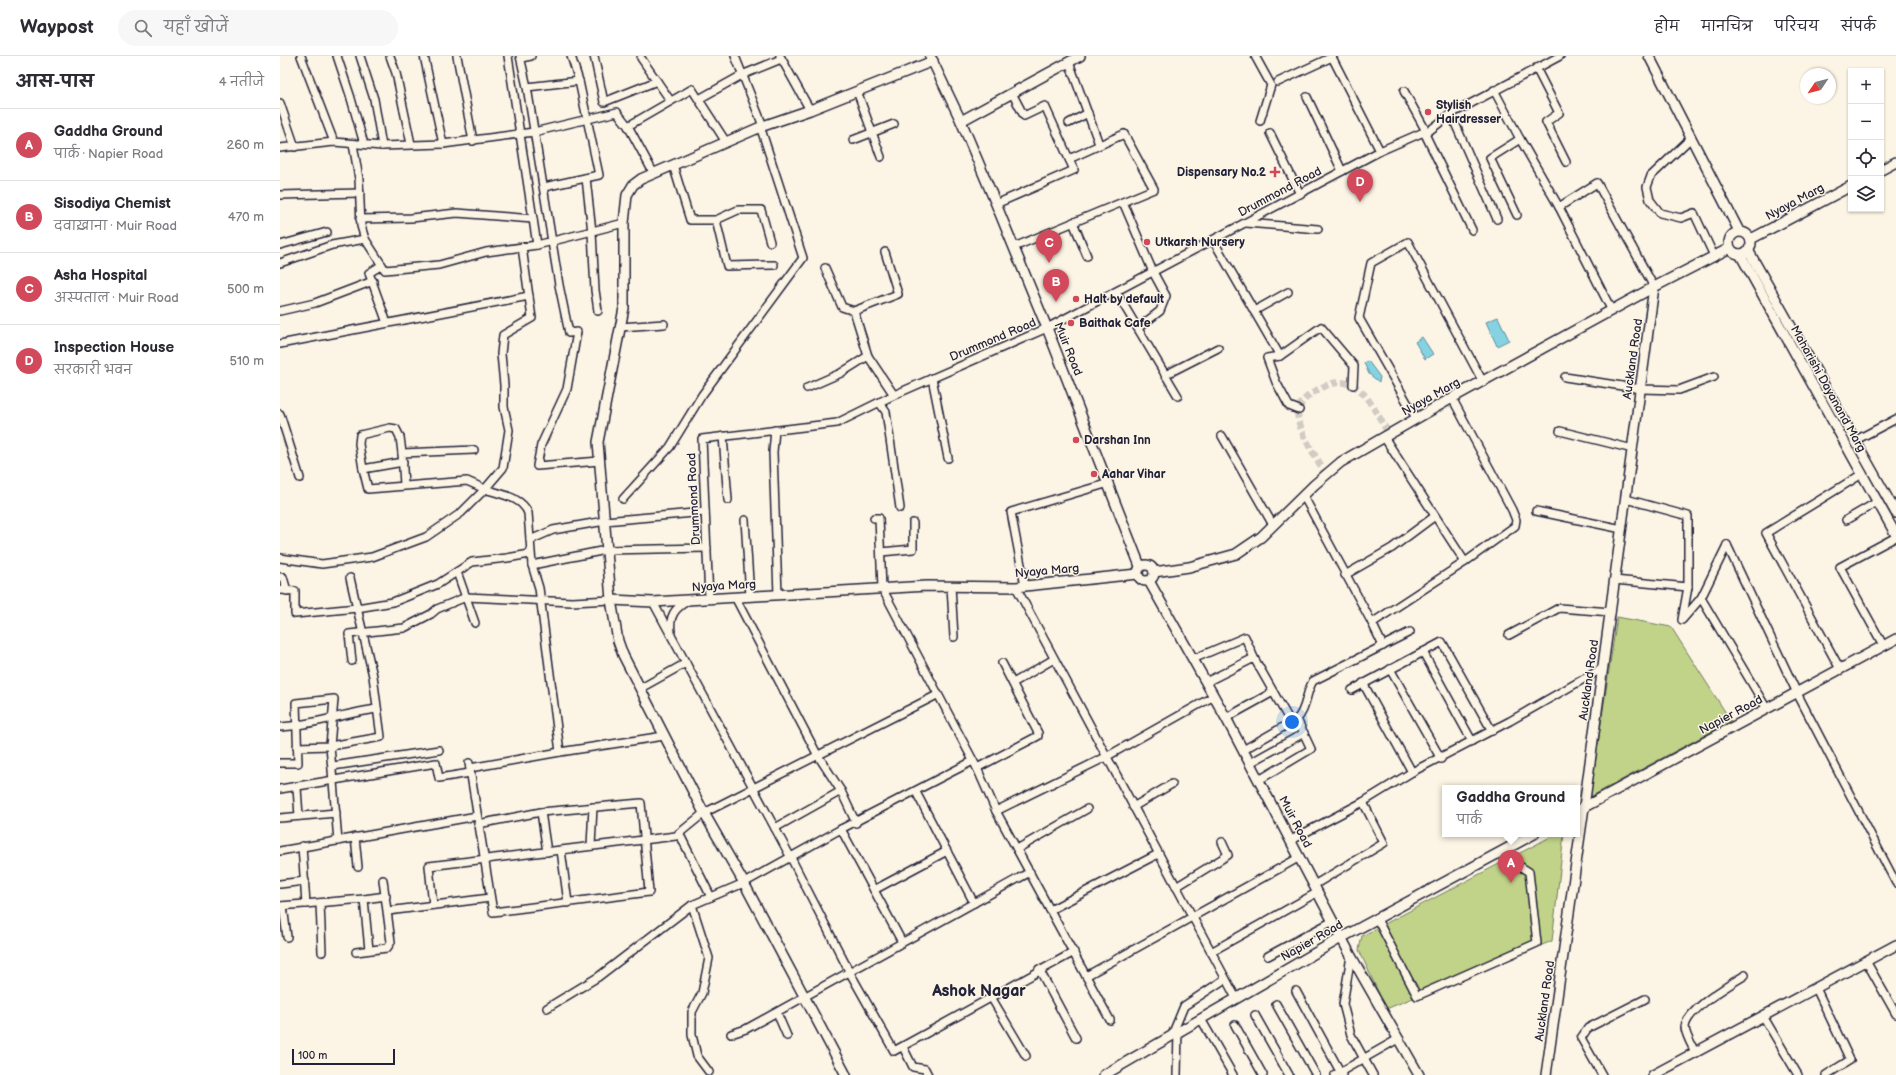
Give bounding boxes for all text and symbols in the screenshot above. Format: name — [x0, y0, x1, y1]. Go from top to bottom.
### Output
search box — [118, 10, 398, 46]
text: Waypost — [20, 16, 94, 39]
icon: search — [132, 17, 154, 39]
text: यहाँ खोजें — [164, 18, 228, 37]
text: होम — [1655, 18, 1679, 35]
text: मानचित्र — [1701, 18, 1753, 35]
text: परिचय — [1775, 18, 1819, 35]
text: संपर्क — [1841, 18, 1876, 35]
north arrow — [1800, 68, 1836, 104]
map controls — [1848, 68, 1884, 212]
button: + — [1848, 68, 1884, 104]
text: आस-पास — [16, 72, 94, 92]
text: 4 नतीजे — [219, 74, 264, 90]
place label: Stylish Hairdresser — [1436, 98, 1501, 127]
button: − — [1848, 104, 1884, 140]
marker: Stylish Hairdresser — [1423, 107, 1433, 117]
text: Gaddha Ground — [54, 122, 163, 141]
text: A — [25, 137, 33, 153]
text: 260 m — [226, 137, 264, 153]
button: locate — [1848, 140, 1884, 176]
text: पार्क · Napier Road — [54, 146, 163, 162]
street label: Drummond Road — [1236, 164, 1324, 220]
place label: Dispensary No.2 — [1177, 165, 1267, 180]
marker: Dispensary No.2 — [1269, 166, 1281, 178]
pin: D — [1347, 169, 1373, 202]
button: layers — [1848, 176, 1884, 212]
street label: Nyaya Marg — [1763, 180, 1827, 224]
text: Sisodiya Chemist — [54, 194, 171, 213]
text: B — [24, 209, 34, 225]
text: 470 m — [228, 209, 264, 225]
text: दवाख़ाना · Muir Road — [54, 218, 177, 234]
pin: C — [1036, 230, 1062, 263]
place label: Utkarsh Nursery — [1155, 235, 1245, 250]
marker: Utkarsh Nursery — [1142, 237, 1152, 247]
text: Asha Hospital — [54, 266, 147, 285]
pin: B — [1043, 269, 1069, 302]
text: C — [24, 281, 34, 297]
text: 500 m — [227, 281, 264, 297]
text: अस्पताल · Muir Road — [54, 290, 179, 306]
place label: Halt by default — [1084, 292, 1164, 307]
marker: Halt by default — [1071, 294, 1081, 304]
street label: Drummond Road — [948, 315, 1039, 365]
place label: Baithak Cafe — [1079, 316, 1151, 331]
marker: Baithak Cafe — [1066, 318, 1076, 328]
street label: Auckland Road — [1620, 318, 1646, 400]
street label: Muir Road — [1050, 320, 1086, 378]
street label: Maharishi Dayanand Marg — [1787, 323, 1869, 455]
text: Inspection House — [54, 338, 174, 357]
text: D — [24, 353, 34, 369]
text: 510 m — [230, 353, 264, 369]
text: सरकारी भवन — [54, 362, 132, 378]
street label: Nyaya Marg — [1399, 375, 1463, 419]
place label: Darshan Inn — [1084, 433, 1151, 448]
marker: Darshan Inn — [1071, 435, 1081, 445]
street label: Drummond Road — [684, 452, 704, 546]
place label: Aahar Vihar — [1101, 467, 1166, 482]
marker: Aahar Vihar — [1089, 469, 1099, 479]
street label: Nyaya Marg — [1014, 561, 1080, 581]
street label: Nyaya Marg — [692, 577, 757, 595]
street label: Auckland Road — [1576, 639, 1602, 721]
street label: Napier Road — [1697, 692, 1765, 738]
your location — [1282, 712, 1302, 732]
popup — [1442, 785, 1580, 837]
text: Gaddha Ground — [1457, 788, 1565, 807]
street label: Muir Road — [1275, 794, 1315, 851]
text: पार्क — [1457, 812, 1482, 828]
pin: A — [1498, 850, 1524, 883]
street label: Napier Road — [1278, 917, 1346, 965]
street label: Auckland Road — [1532, 960, 1558, 1042]
district label: Ashok Nagar — [931, 982, 1026, 1001]
scale bar — [292, 1047, 395, 1066]
text: 100 m — [298, 1049, 327, 1062]

